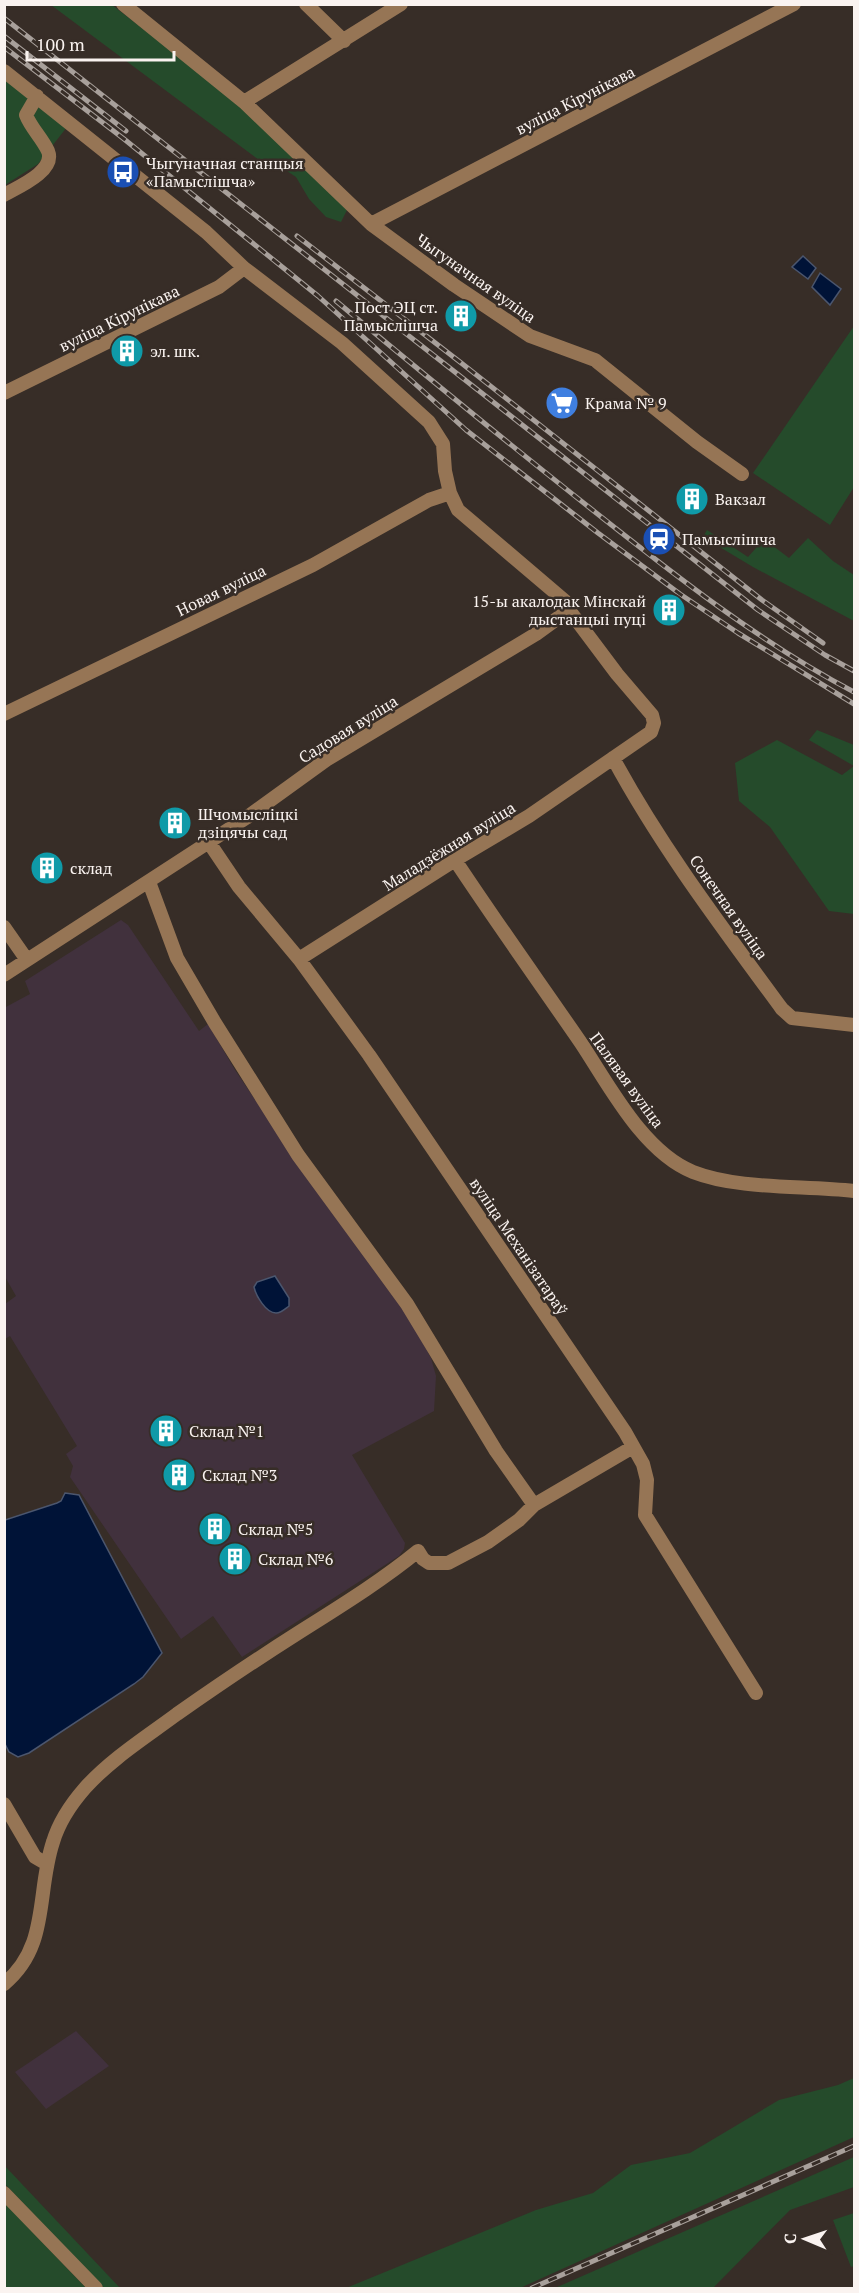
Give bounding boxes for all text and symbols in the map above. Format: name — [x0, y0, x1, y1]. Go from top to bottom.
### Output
scale bar — [27, 24, 174, 62]
text: 100 m — [36, 32, 85, 56]
street label: вуліца Кірунікава — [511, 60, 639, 140]
place label: Чыгуначная станцыя «Памыслішча» — [146, 152, 303, 192]
bus stop icon: Чыгуначная станцыя «Памыслішча» — [105, 154, 141, 190]
street label: Чыгуначная вуліца — [412, 228, 540, 328]
street label: вуліца Кірунікава — [55, 279, 183, 357]
place label: Пост ЭЦ ст. Памыслішча — [344, 296, 438, 336]
building icon: Пост ЭЦ ст. Памыслішча — [443, 298, 479, 334]
building icon: эл. шк. — [109, 333, 145, 369]
place label: эл. шк. — [150, 340, 200, 362]
supermarket icon: Крама № 9 — [544, 385, 580, 421]
place label: Крама № 9 — [585, 392, 667, 414]
building icon: Вакзал — [674, 481, 710, 517]
place label: Вакзал — [715, 488, 766, 510]
station icon: Памыслішча — [641, 521, 677, 557]
place label: Памыслішча — [682, 528, 776, 550]
street label: Новая вуліца — [173, 559, 269, 621]
place label: 15-ы акалодак Мінскай дыстанцыі пуці — [472, 590, 646, 630]
building icon: 15-ы акалодак Мінскай дыстанцыі пуці — [651, 592, 687, 628]
street label: Садовая вуліца — [294, 690, 402, 768]
street label: Маладзёжная вуліца — [378, 796, 520, 896]
place label: Шчомысліцкі дзіцячы сад — [198, 803, 298, 843]
building icon: Шчомысліцкі дзіцячы сад — [157, 805, 193, 841]
building icon: склад — [29, 850, 65, 886]
street label: Сонечная вуліца — [685, 850, 773, 964]
place label: склад — [70, 857, 112, 879]
street label: Палявая вуліца — [585, 1028, 669, 1132]
street label: вуліца Механізатараў — [465, 1173, 574, 1320]
building icon: Склад №1 — [148, 1413, 184, 1449]
place label: Склад №1 — [189, 1420, 264, 1442]
building icon: Склад №3 — [161, 1457, 197, 1493]
place label: Склад №3 — [202, 1464, 277, 1486]
building icon: Склад №5 — [197, 1511, 233, 1547]
place label: Склад №5 — [238, 1518, 313, 1540]
building icon: Склад №6 — [217, 1541, 253, 1577]
place label: Склад №6 — [258, 1548, 334, 1570]
north arrow — [775, 2209, 835, 2269]
text: С — [779, 2233, 801, 2244]

